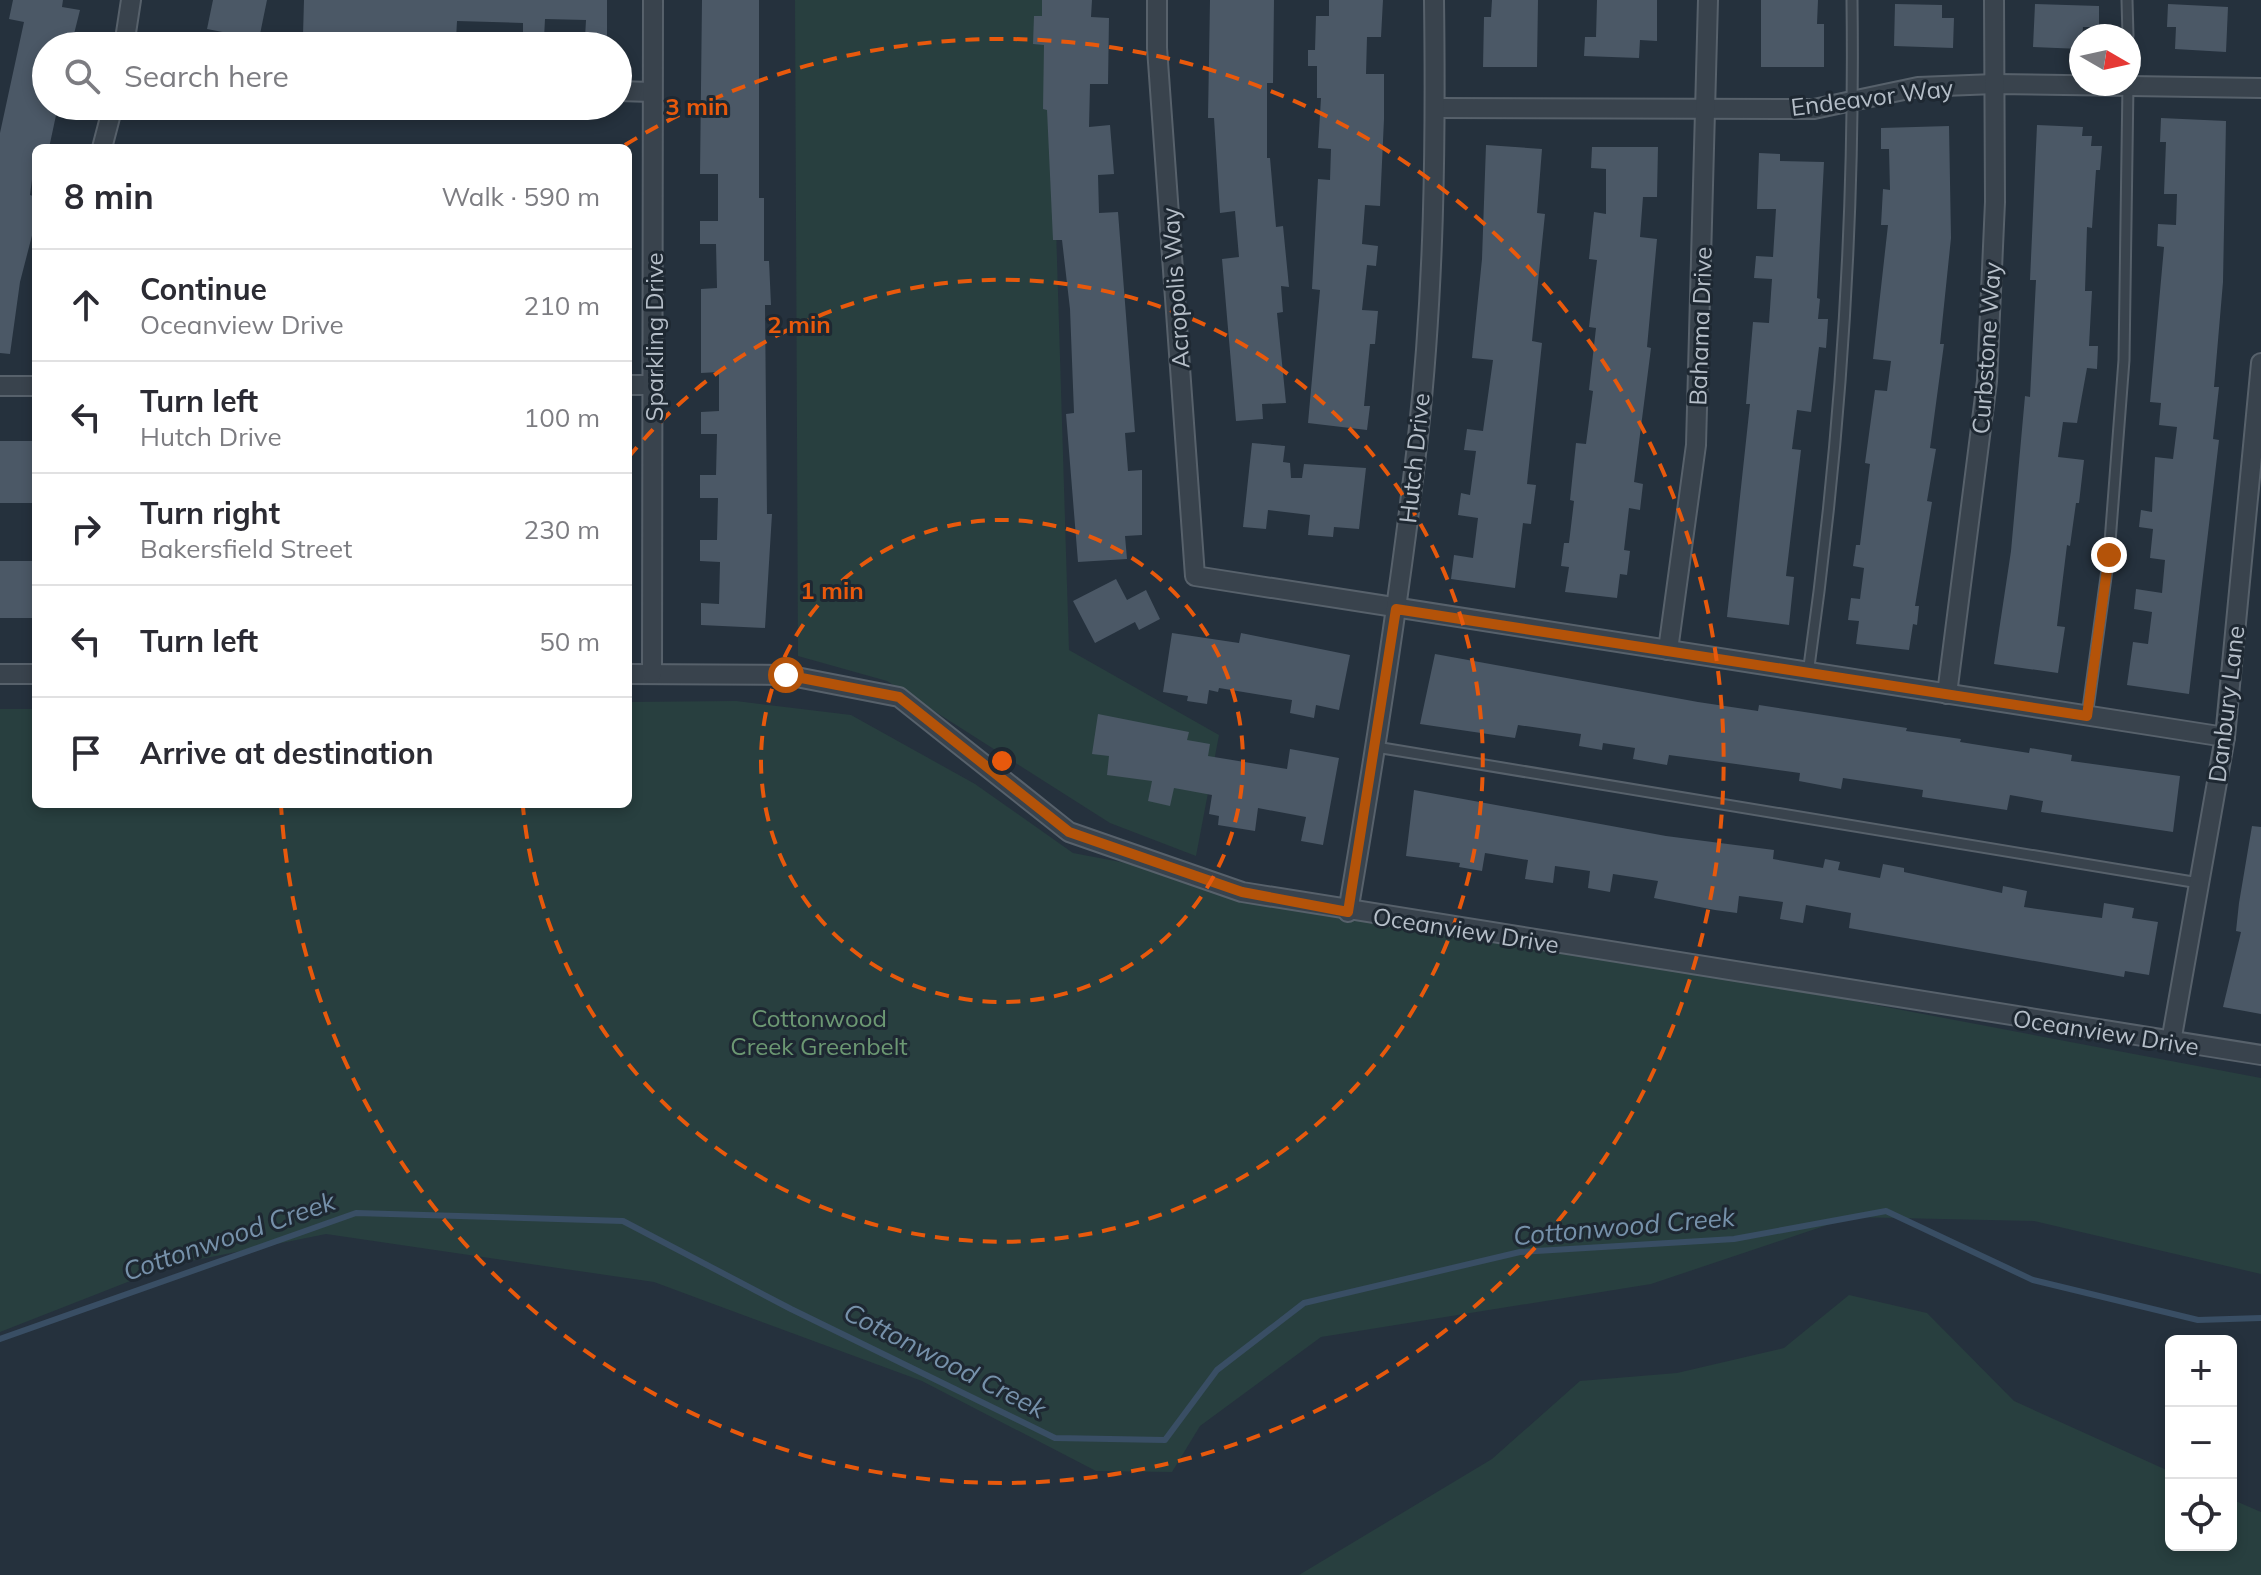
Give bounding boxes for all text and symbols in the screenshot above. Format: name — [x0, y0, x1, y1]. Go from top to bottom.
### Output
north arrow — [2069, 24, 2141, 96]
search box — [32, 32, 632, 120]
icon: search — [60, 54, 104, 98]
text: Search here — [124, 57, 289, 95]
street label: Endeavor Way — [1789, 72, 1955, 122]
text: 3 min — [665, 91, 729, 121]
text: 8 min — [64, 175, 154, 218]
text: Walk · 590 m — [441, 180, 600, 213]
street label: Acropolis Way — [1154, 206, 1196, 370]
street label: Bahama Drive — [1682, 246, 1718, 406]
street label: Sparkling Drive — [639, 252, 669, 422]
street label: Curbstone Way — [1965, 261, 2007, 435]
text: Continue — [140, 270, 267, 308]
icon: ahead — [64, 283, 108, 327]
text: 210 m — [524, 289, 600, 322]
text: Oceanview Drive — [140, 308, 344, 341]
text: 2 min — [767, 309, 831, 339]
text: Turn left — [140, 382, 258, 420]
street label: Hutch Drive — [1392, 391, 1436, 525]
icon: left — [64, 395, 108, 439]
text: 100 m — [524, 401, 600, 434]
text: Hutch Drive — [140, 420, 282, 453]
text: Turn right — [140, 494, 280, 532]
icon: right — [64, 507, 108, 551]
text: 230 m — [524, 513, 600, 546]
text: Bakersfield Street — [140, 532, 352, 565]
route end — [2091, 537, 2127, 573]
text: 1 min — [800, 575, 864, 605]
icon: left — [64, 619, 108, 663]
text: Turn left — [140, 622, 258, 660]
street label: Danbury Lane — [2202, 624, 2250, 784]
text: 50 m — [539, 625, 600, 658]
route start — [768, 657, 804, 693]
icon: arrive — [64, 731, 108, 775]
text: Arrive at destination — [140, 734, 434, 772]
centre of rings — [988, 747, 1016, 775]
street label: Oceanview Drive — [1371, 900, 1561, 960]
street label: Oceanview Drive — [2011, 1002, 2201, 1062]
park label: Cottonwood Creek Greenbelt — [730, 1003, 908, 1061]
water label: Cottonwood Creek — [118, 1184, 340, 1288]
water label: Cottonwood Creek — [1512, 1200, 1737, 1252]
water label: Cottonwood Creek — [838, 1295, 1052, 1425]
map controls — [2165, 1335, 2237, 1551]
button: + — [2165, 1335, 2237, 1407]
button: − — [2165, 1407, 2237, 1479]
button: locate — [2165, 1479, 2237, 1551]

